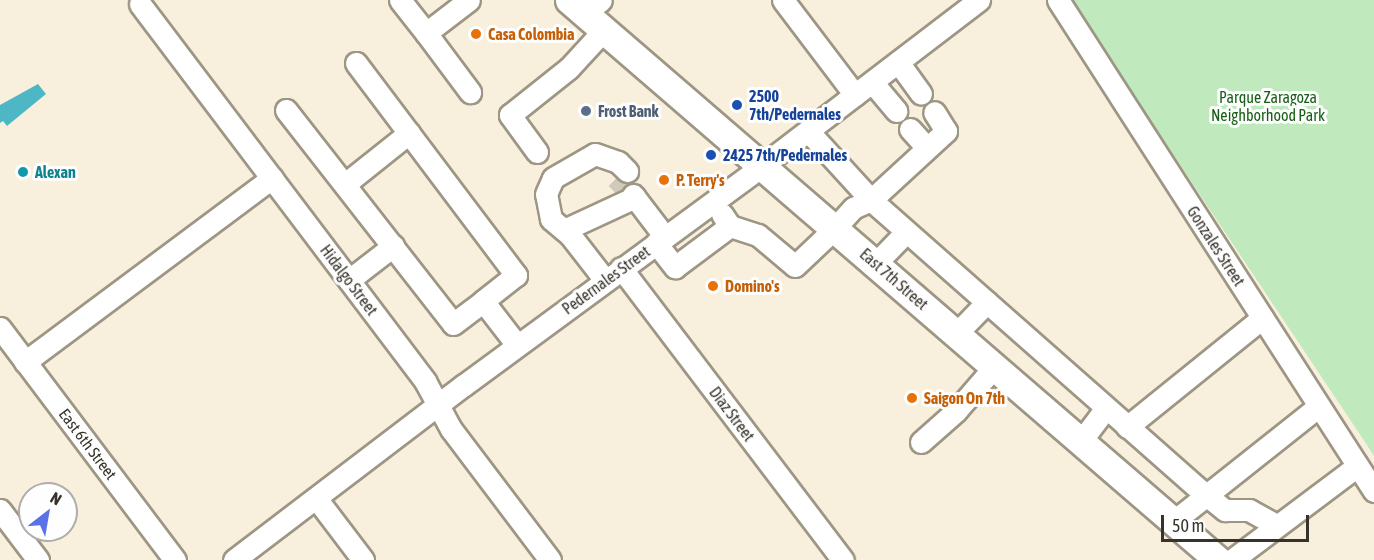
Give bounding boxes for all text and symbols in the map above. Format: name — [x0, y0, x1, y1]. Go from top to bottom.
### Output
place label: Casa Colombia — [488, 24, 574, 44]
marker: Casa Colombia — [469, 27, 483, 41]
place label: 2500 7th/Pedernales — [749, 86, 841, 124]
park label: Parque Zaragoza Neighborhood Park — [1211, 87, 1325, 125]
marker: 2500 7th/Pedernales — [730, 98, 744, 112]
place label: Frost Bank — [598, 101, 659, 121]
marker: Frost Bank — [579, 104, 593, 118]
place label: 2425 7th/Pedernales — [723, 145, 847, 165]
marker: 2425 7th/Pedernales — [704, 148, 718, 162]
place label: Alexan — [35, 162, 76, 182]
marker: Alexan — [16, 165, 30, 179]
place label: P. Terry's — [676, 170, 725, 190]
marker: P. Terry's — [657, 173, 671, 187]
street label: Gonzales Street — [1183, 203, 1249, 289]
street label: Hidalgo Street — [316, 241, 382, 319]
street label: Pedernales Street — [558, 242, 654, 318]
street label: East 7th Street — [856, 244, 932, 314]
place label: Domino's — [725, 276, 780, 296]
marker: Domino's — [706, 279, 720, 293]
street label: Diaz Street — [705, 383, 759, 445]
place label: Saigon On 7th — [924, 388, 1005, 408]
marker: Saigon On 7th — [905, 391, 919, 405]
street label: East 6th Street — [55, 405, 121, 483]
north arrow — [18, 482, 78, 542]
text: N — [48, 488, 65, 508]
scale bar — [1164, 503, 1312, 541]
text: 50 m — [1172, 515, 1204, 536]

